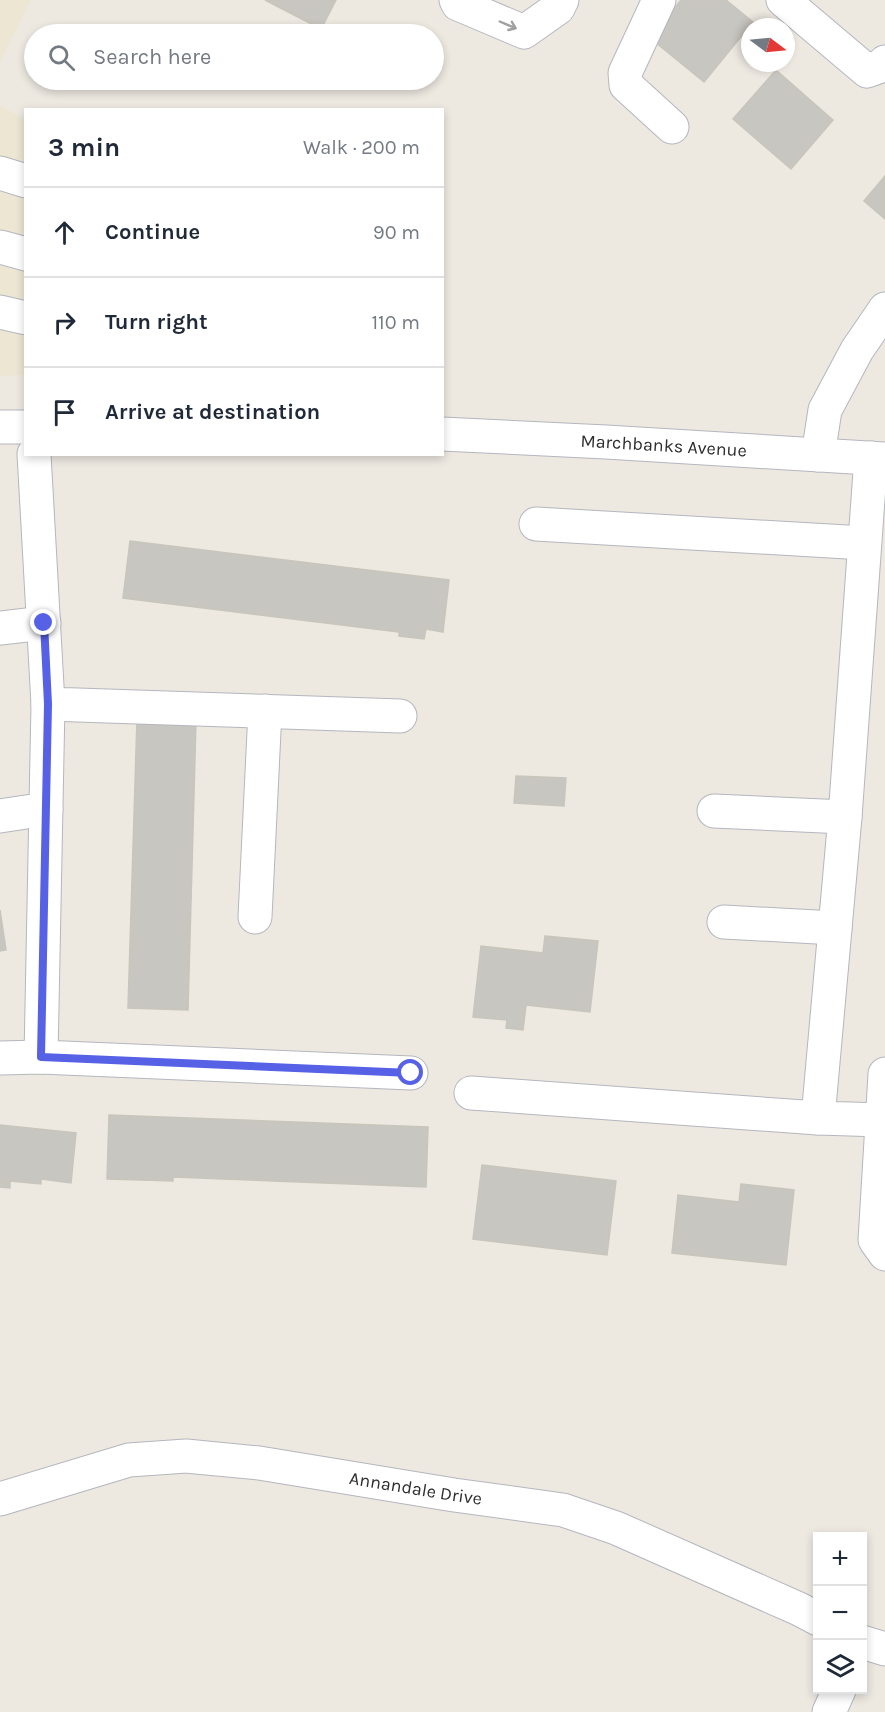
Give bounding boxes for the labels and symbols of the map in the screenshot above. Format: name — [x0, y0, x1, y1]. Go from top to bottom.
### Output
north arrow — [741, 18, 795, 72]
one-way arrow — [498, 20, 517, 31]
street label: Marchbanks Avenue — [580, 430, 747, 462]
route end — [30, 609, 56, 635]
route start — [397, 1059, 423, 1085]
street label: Annandale Drive — [348, 1467, 483, 1510]

